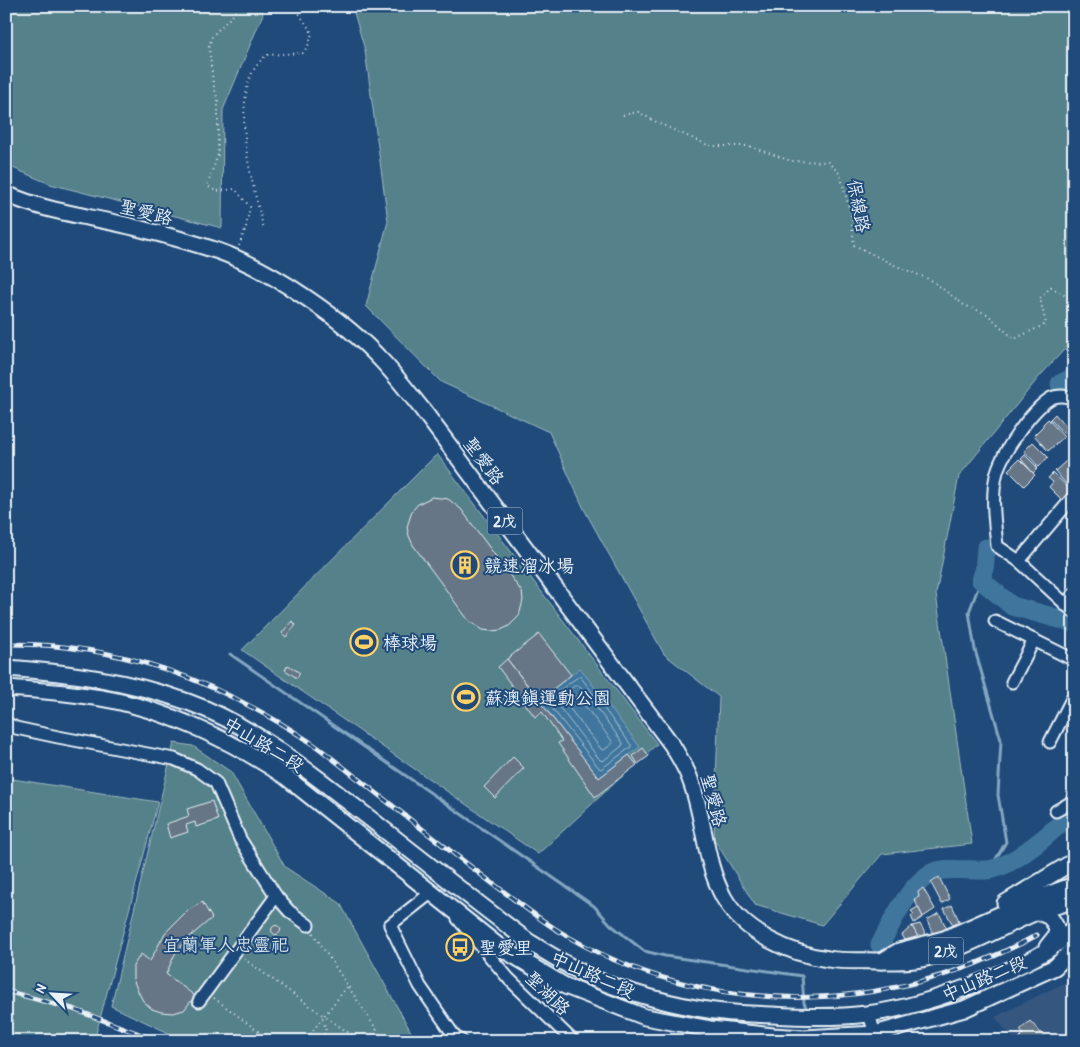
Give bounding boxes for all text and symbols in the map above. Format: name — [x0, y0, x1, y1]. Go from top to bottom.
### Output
street label: 保線路 — [842, 177, 876, 235]
street label: 聖愛路 — [117, 193, 175, 231]
street label: 聖愛路 — [458, 432, 510, 490]
road number: 2戊 — [488, 508, 522, 534]
building icon: 競速溜冰場 — [450, 550, 480, 580]
place label: 競速溜冰場 — [484, 553, 574, 578]
sports icon: 棒球場 — [349, 627, 379, 657]
place label: 棒球場 — [383, 630, 437, 655]
sports icon: 蘇澳鎮運動公園 — [451, 682, 481, 712]
place label: 蘇澳鎮運動公園 — [485, 685, 611, 710]
street label: 中山路二段 — [219, 710, 309, 778]
street label: 聖愛路 — [695, 771, 733, 829]
park label: 宜蘭軍人忠靈祀 — [163, 932, 289, 957]
bus stop icon: 聖愛里 — [445, 932, 475, 962]
place label: 聖愛里 — [479, 935, 533, 960]
road number: 2戊 — [928, 938, 964, 964]
street label: 中山路二段 — [547, 944, 639, 1004]
street label: 中山路二段 — [938, 949, 1030, 1007]
street label: 聖湖路 — [520, 965, 576, 1021]
north arrow — [28, 970, 78, 1020]
text: N — [30, 980, 50, 996]

